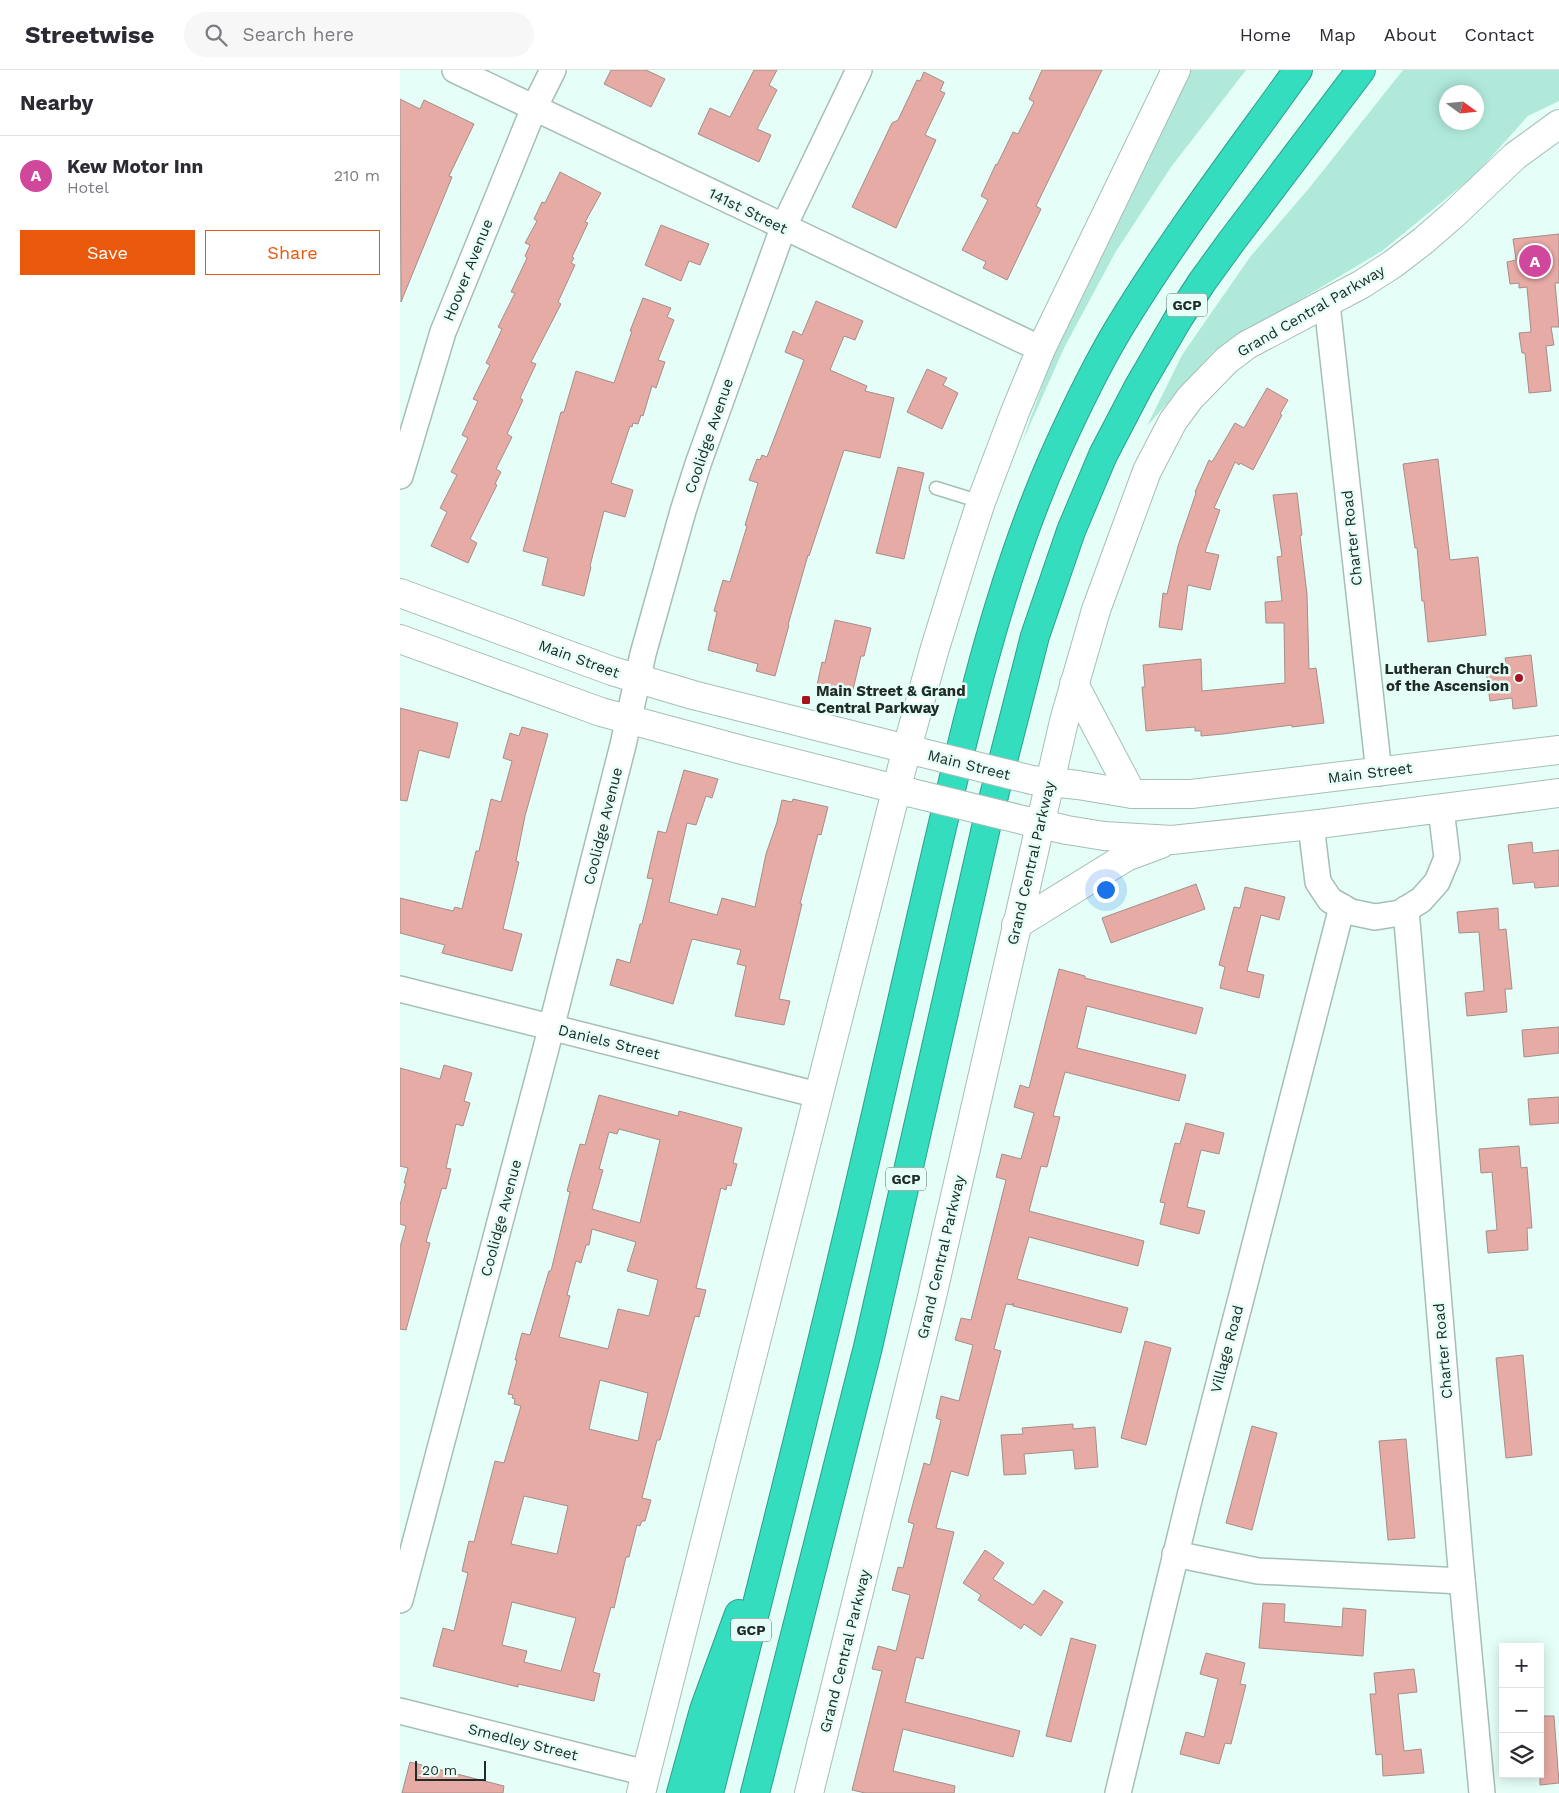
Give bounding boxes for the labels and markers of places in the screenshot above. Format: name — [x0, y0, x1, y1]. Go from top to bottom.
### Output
pin: A — [1519, 242, 1551, 280]
place label: Lutheran Church of the Ascension — [1384, 660, 1509, 695]
marker: Lutheran Church of the Ascension — [1513, 672, 1525, 684]
place label: Main Street & Grand Central Parkway — [816, 682, 966, 717]
marker: Main Street & Grand Central Parkway — [800, 694, 812, 706]

